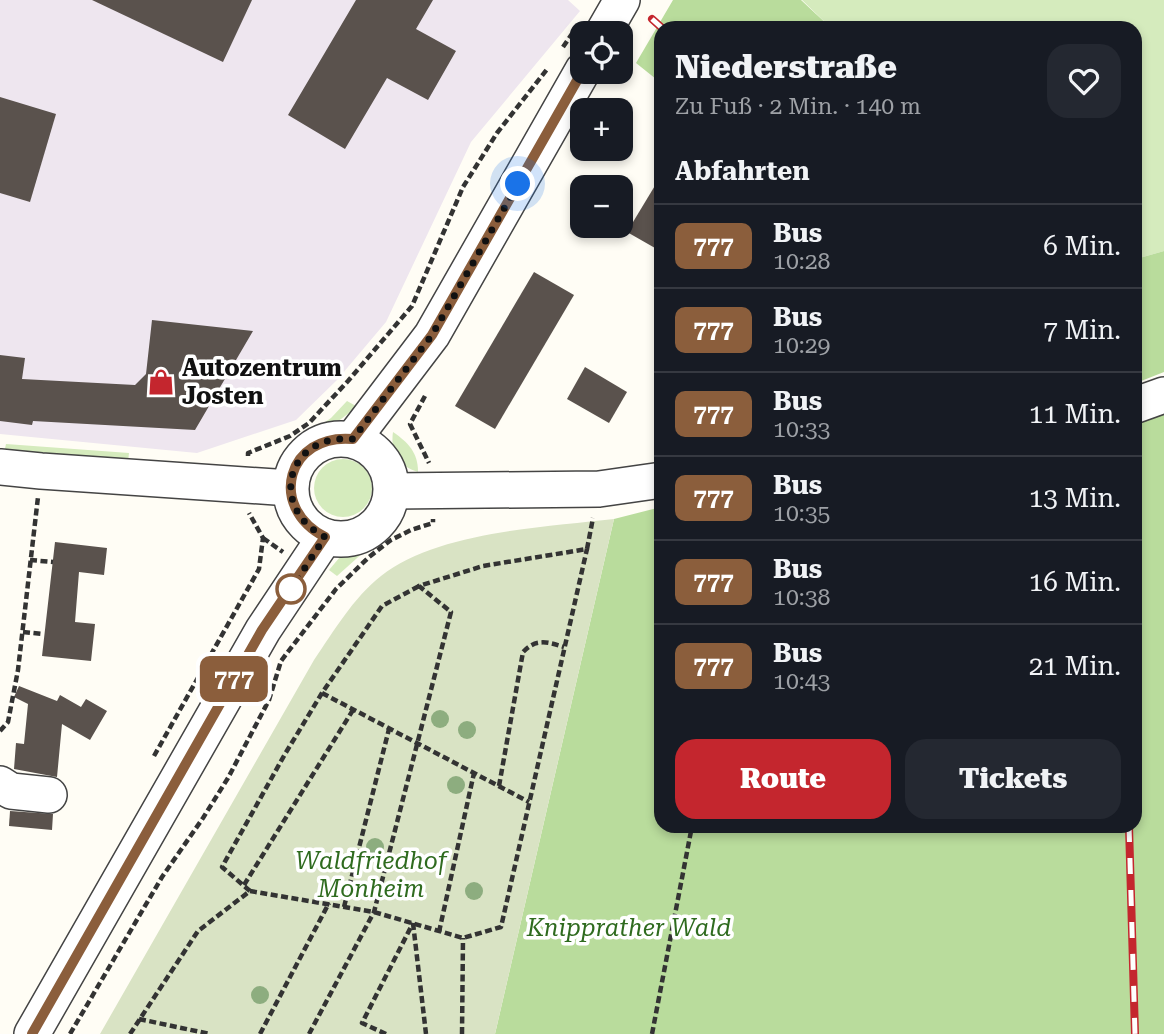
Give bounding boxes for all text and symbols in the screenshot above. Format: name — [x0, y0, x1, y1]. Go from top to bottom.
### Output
map controls — [570, 21, 633, 238]
button: locate — [570, 21, 633, 84]
button: heart — [1047, 44, 1121, 118]
text: Niederstraße — [675, 47, 897, 86]
text: Zu Fuß · 2 Min. · 140 m — [675, 93, 921, 120]
button: + — [570, 98, 633, 161]
text: Abfahrten — [675, 156, 810, 186]
your location — [500, 166, 535, 201]
button: − — [570, 175, 633, 238]
text: Bus — [773, 218, 822, 248]
text: 6 Min. — [1043, 231, 1121, 261]
text: 777 — [693, 232, 734, 260]
text: 10:28 — [773, 248, 830, 275]
text: Bus — [773, 302, 822, 332]
text: 7 Min. — [1043, 315, 1121, 345]
text: 777 — [693, 316, 734, 344]
text: 10:29 — [773, 332, 830, 359]
place label: Autozentrum Josten — [182, 354, 342, 410]
shop icon: Autozentrum Josten — [146, 367, 176, 397]
text: Bus — [773, 386, 822, 416]
text: 11 Min. — [1029, 399, 1121, 429]
text: 777 — [693, 400, 734, 428]
text: 10:33 — [773, 416, 830, 443]
text: Bus — [773, 470, 822, 500]
text: 13 Min. — [1029, 483, 1121, 513]
text: 777 — [693, 484, 734, 512]
text: 10:35 — [773, 500, 830, 527]
text: Bus — [773, 554, 822, 584]
text: 16 Min. — [1029, 567, 1121, 597]
text: 777 — [693, 568, 734, 596]
unlabelled marker — [276, 574, 306, 604]
text: 10:38 — [773, 584, 830, 611]
text: Bus — [773, 638, 822, 668]
text: 21 Min. — [1029, 651, 1121, 681]
text: 777 — [693, 652, 734, 680]
line badge: 777 — [194, 656, 274, 702]
text: 777 — [214, 665, 254, 693]
text: 10:43 — [773, 668, 830, 695]
button: Route — [675, 739, 891, 819]
button: Tickets — [905, 739, 1121, 819]
park label: Waldfriedhof Monheim — [295, 847, 450, 903]
park label: Knipprather Wald — [526, 914, 731, 942]

